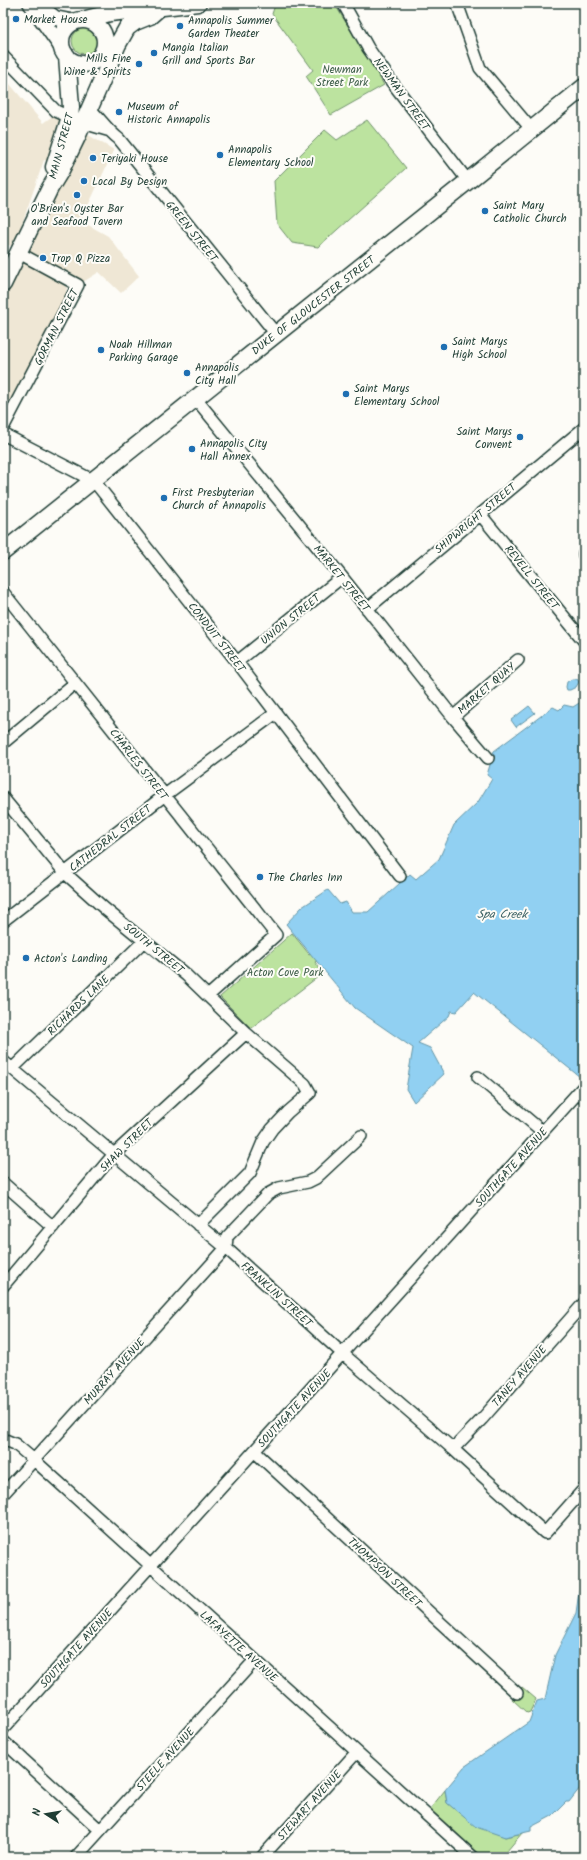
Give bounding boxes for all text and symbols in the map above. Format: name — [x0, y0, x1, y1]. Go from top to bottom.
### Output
place label: Market House — [24, 11, 88, 29]
place label: Annapolis Summer Garden Theater — [188, 12, 275, 43]
marker: Market House — [11, 14, 21, 24]
marker: Annapolis Summer Garden Theater — [175, 21, 185, 31]
place label: Mangia Italian Grill and Sports Bar — [162, 39, 256, 70]
marker: Mangia Italian Grill and Sports Bar — [149, 48, 159, 58]
place label: Mills Fine Wine & Spirits — [63, 50, 131, 81]
street label: NEWMAN STREET — [368, 54, 435, 136]
marker: Mills Fine Wine & Spirits — [134, 59, 144, 69]
park label: Newman Street Park — [316, 61, 369, 92]
place label: Museum of Historic Annapolis — [127, 98, 211, 129]
marker: Museum of Historic Annapolis — [114, 107, 124, 117]
street label: MAIN STREET — [45, 110, 80, 181]
place label: Annapolis Elementary School — [228, 141, 314, 172]
place label: Teriyaki House — [101, 150, 168, 168]
marker: Annapolis Elementary School — [215, 150, 225, 160]
marker: Teriyaki House — [88, 153, 98, 163]
place label: Local By Design — [92, 173, 167, 191]
marker: Local By Design — [79, 176, 89, 186]
marker: O'Brien's Oyster Bar and Seafood Tavern — [72, 190, 82, 200]
street label: GREEN STREET — [161, 197, 222, 267]
place label: Saint Mary Catholic Church — [493, 197, 567, 228]
place label: O'Brien's Oyster Bar and Seafood Tavern — [31, 200, 125, 231]
marker: Saint Mary Catholic Church — [480, 206, 490, 216]
place label: Trop Q Pizza — [51, 250, 110, 268]
street label: DUKE OF GLOUCESTER STREET — [248, 251, 380, 360]
marker: Trop Q Pizza — [38, 253, 48, 263]
street label: GORMAN STREET — [30, 285, 84, 369]
place label: Saint Marys High School — [452, 333, 508, 364]
place label: Noah Hillman Parking Garage — [109, 336, 178, 367]
marker: Saint Marys High School — [439, 342, 449, 352]
marker: Noah Hillman Parking Garage — [96, 345, 106, 355]
place label: Annapolis City Hall — [195, 359, 239, 390]
marker: Annapolis City Hall — [182, 368, 192, 378]
place label: Saint Marys Elementary School — [354, 380, 440, 411]
marker: Saint Marys Elementary School — [341, 389, 351, 399]
place label: Saint Marys Convent — [457, 423, 513, 454]
marker: Saint Marys Convent — [515, 432, 525, 442]
place label: Annapolis City Hall Annex — [200, 435, 268, 466]
marker: Annapolis City Hall Annex — [187, 444, 197, 454]
street label: SHIPWRIGHT STREET — [431, 478, 521, 559]
place label: First Presbyterian Church of Annapolis — [172, 484, 266, 515]
marker: First Presbyterian Church of Annapolis — [159, 493, 169, 503]
street label: MARKET STREET — [308, 541, 375, 617]
street label: REVELL STREET — [500, 541, 564, 615]
street label: UNION STREET — [257, 589, 325, 650]
street label: CONDUIT STREET — [183, 599, 250, 678]
street label: MARKET QUAY — [454, 658, 520, 719]
street label: CHARLES STREET — [104, 725, 173, 805]
street label: CATHEDRAL STREET — [65, 800, 157, 877]
place label: The Charles Inn — [268, 869, 342, 887]
marker: The Charles Inn — [255, 872, 265, 882]
water label: Spa Creek — [477, 905, 529, 924]
street label: SOUTH STREET — [119, 919, 189, 980]
place label: Acton's Landing — [34, 950, 108, 968]
marker: Acton's Landing — [21, 953, 31, 963]
park label: Acton Cove Park — [247, 964, 324, 982]
street label: RICHARDS LANE — [43, 971, 114, 1040]
street label: SHAW STREET — [96, 1114, 159, 1177]
street label: SOUTHGATE AVENUE — [471, 1123, 553, 1212]
street label: FRANKLIN STREET — [236, 1258, 317, 1333]
street label: MURRAY AVENUE — [80, 1334, 150, 1409]
street label: TANEY AVENUE — [488, 1341, 552, 1411]
street label: SOUTHGATE AVENUE — [253, 1365, 336, 1452]
street label: THOMPSON STREET — [343, 1533, 426, 1613]
street label: SOUTHGATE AVENUE — [36, 1604, 118, 1693]
street label: LAFAYETTE AVENUE — [195, 1607, 282, 1687]
street label: STEELE AVENUE — [132, 1723, 200, 1796]
street label: STEWART AVENUE — [273, 1766, 347, 1845]
north arrow — [26, 1794, 66, 1834]
text: N — [28, 1807, 47, 1817]

